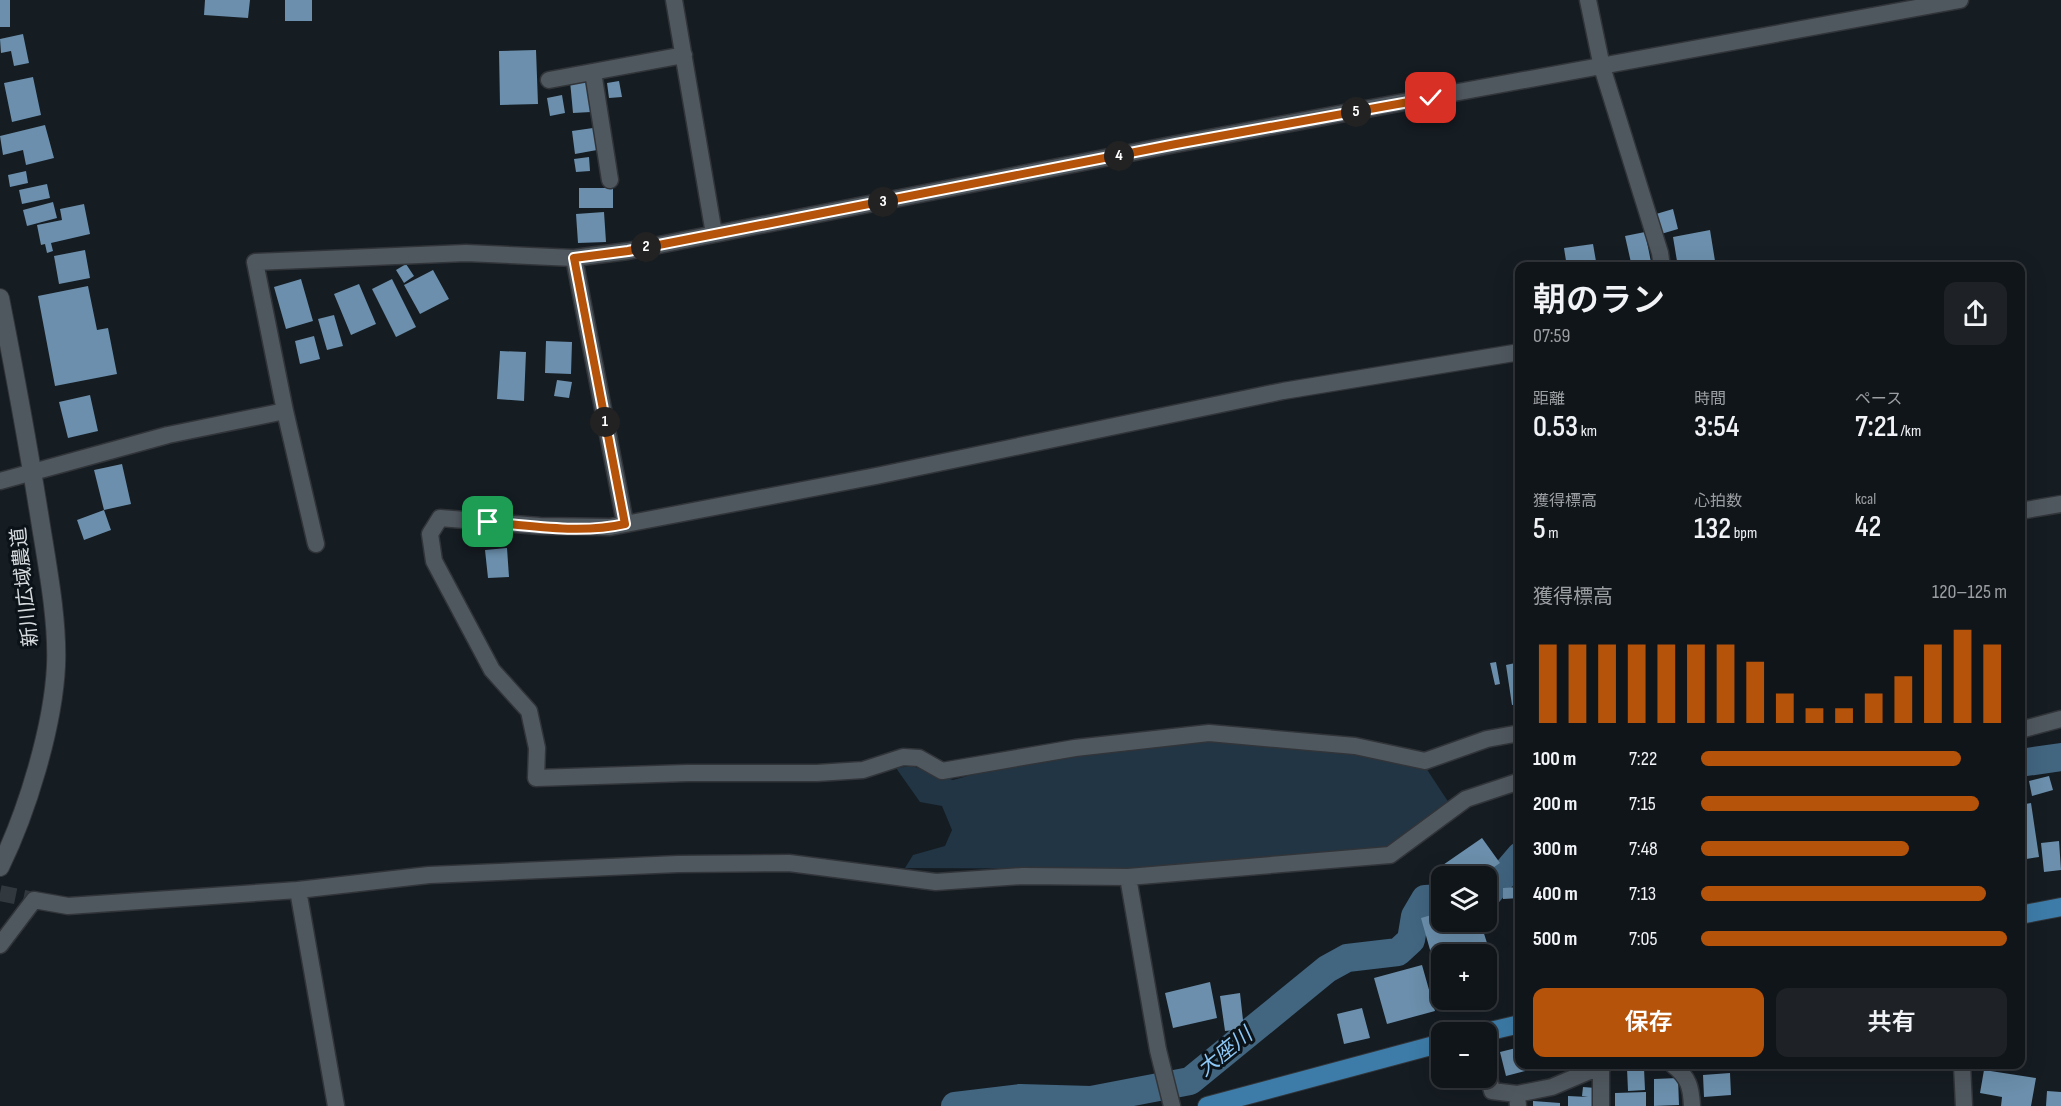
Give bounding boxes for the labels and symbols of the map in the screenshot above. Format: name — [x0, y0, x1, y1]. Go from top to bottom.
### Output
pin — [1405, 72, 1456, 123]
pin: 5 — [1341, 97, 1371, 127]
pin: 4 — [1104, 141, 1134, 171]
pin: 3 — [868, 187, 898, 217]
pin: 2 — [631, 232, 661, 262]
pin: 1 — [590, 407, 620, 437]
pin — [462, 496, 513, 547]
street label: 新川広域農道 — [7, 526, 43, 648]
water label: 大座川 — [1193, 1021, 1259, 1082]

